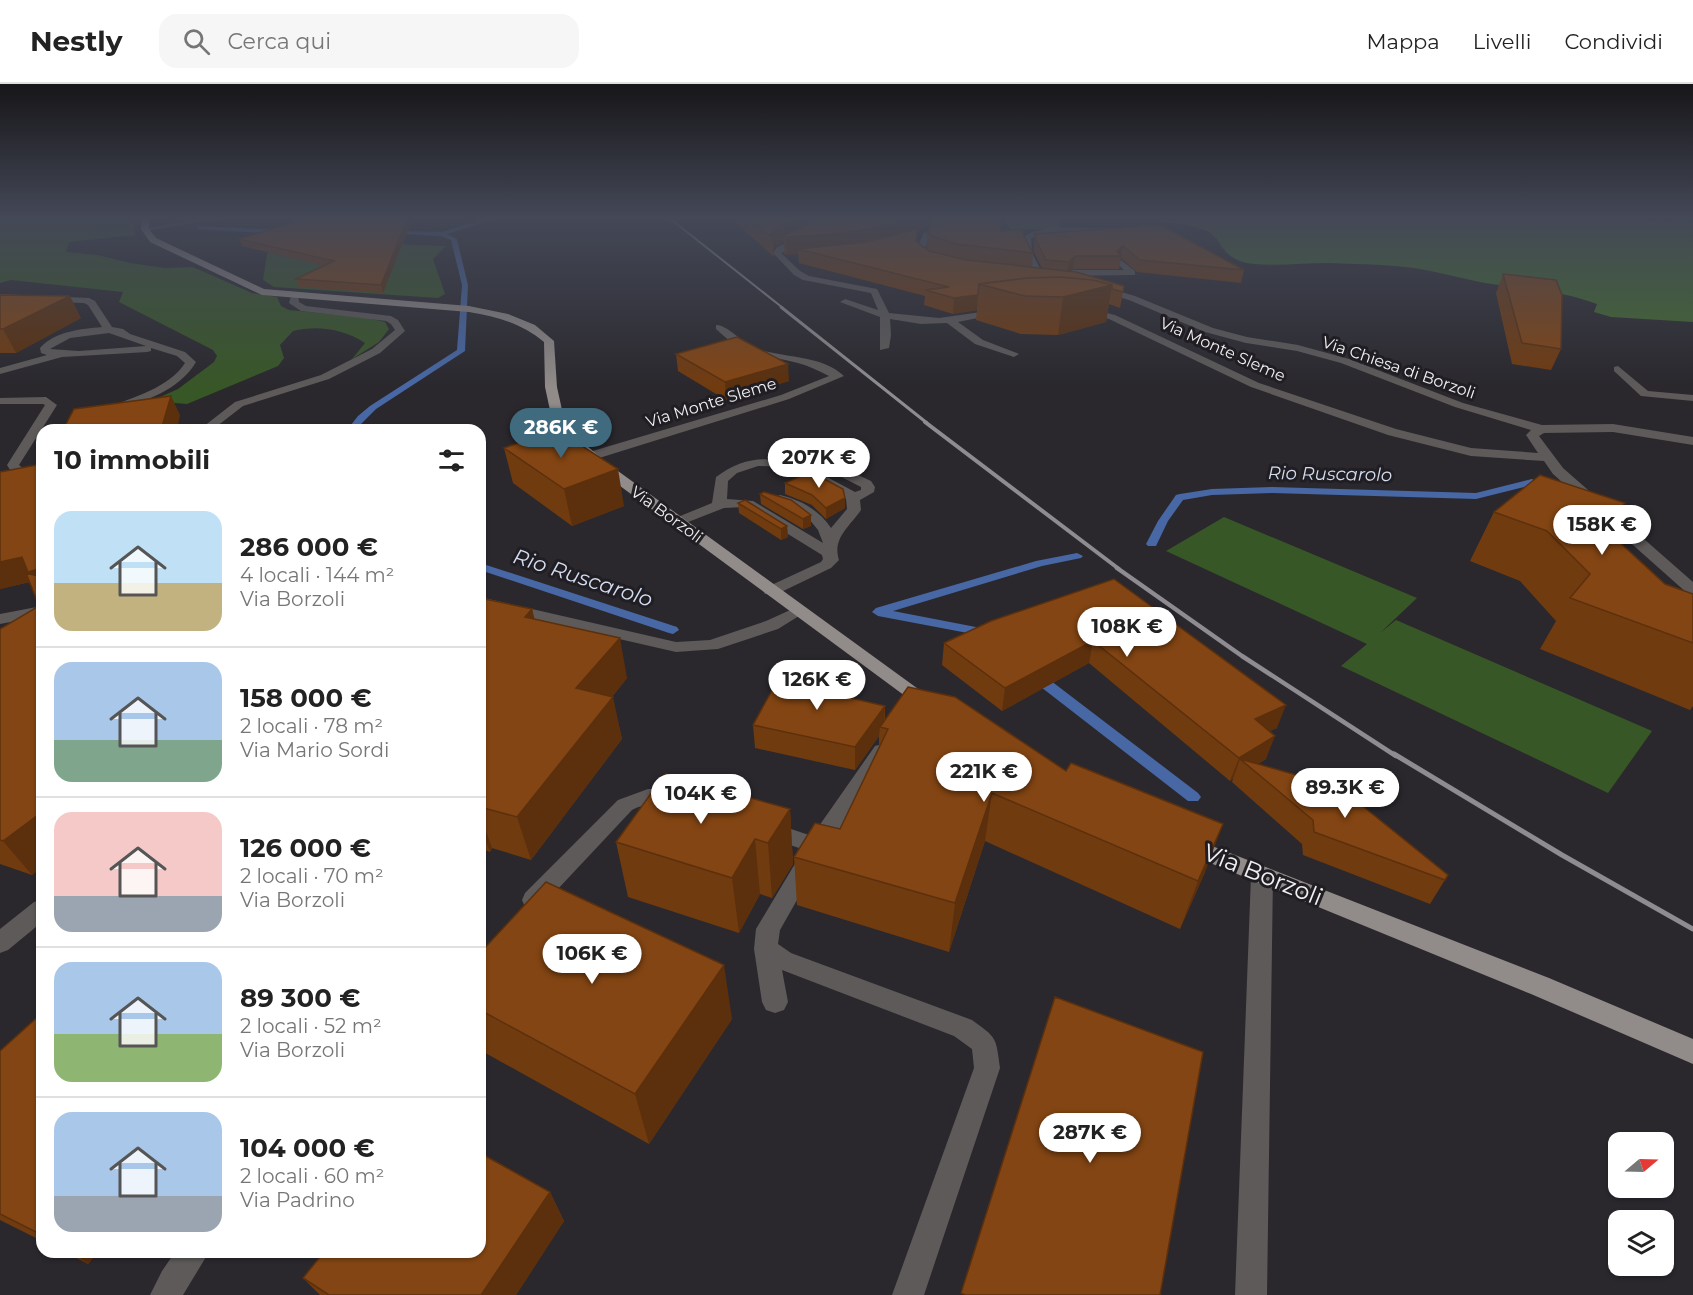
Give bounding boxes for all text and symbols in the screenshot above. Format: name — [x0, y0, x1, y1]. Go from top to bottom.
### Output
search box — [159, 14, 579, 68]
text: Nestly — [30, 24, 123, 58]
icon: search — [180, 25, 213, 58]
text: Cerca qui — [228, 28, 331, 55]
text: Mappa — [1366, 29, 1440, 54]
text: Livelli — [1473, 29, 1531, 54]
text: Condividi — [1564, 29, 1663, 54]
street label: Via Monte Sleme — [1157, 313, 1289, 386]
street label: Via Chiesa di Borzoli — [1320, 332, 1478, 403]
street label: Via Monte Sleme — [644, 374, 779, 431]
pin: 286K € — [512, 408, 610, 459]
text: 286K € — [524, 415, 598, 439]
pin: 207K € — [770, 438, 868, 489]
text: 10 immobili — [54, 444, 210, 476]
icon: filters — [435, 444, 468, 477]
text: 207K € — [782, 445, 856, 469]
water label: Rio Ruscarolo — [1268, 462, 1392, 486]
street label: Via Borzoli — [627, 482, 706, 547]
pin: 158K € — [1553, 505, 1651, 556]
text: 158K € — [1567, 512, 1637, 536]
text: 286 000 € — [240, 531, 378, 563]
icon: home — [102, 535, 174, 607]
water label: Rio Ruscarolo — [510, 543, 656, 612]
text: 4 locali · 144 m² — [240, 563, 394, 587]
text: Via Borzoli — [240, 587, 345, 611]
pin: 108K € — [1078, 607, 1176, 658]
text: 108K € — [1091, 614, 1163, 638]
pin: 126K € — [768, 660, 866, 711]
text: 126K € — [782, 667, 852, 691]
text: 158 000 € — [240, 682, 372, 714]
icon: home — [102, 686, 174, 758]
text: 2 locali · 78 m² — [240, 714, 383, 738]
text: Via Mario Sordi — [240, 738, 390, 762]
pin: 221K € — [935, 752, 1033, 803]
text: 221K € — [950, 759, 1018, 783]
pin: 89.3K € — [1290, 768, 1400, 819]
pin: 104K € — [652, 774, 750, 825]
text: 89.3K € — [1305, 775, 1385, 799]
text: 104K € — [665, 781, 737, 805]
text: 126 000 € — [240, 832, 371, 864]
icon: home — [102, 836, 174, 908]
street label: Via Borzoli — [1199, 837, 1327, 912]
text: 2 locali · 70 m² — [240, 864, 384, 888]
text: Via Borzoli — [240, 888, 345, 912]
pin: 106K € — [543, 934, 641, 985]
text: 106K € — [557, 941, 627, 965]
text: 89 300 € — [240, 982, 360, 1014]
icon: home — [102, 986, 174, 1058]
text: 2 locali · 52 m² — [240, 1014, 382, 1038]
text: Via Borzoli — [240, 1038, 345, 1062]
pin: 287K € — [1041, 1113, 1139, 1164]
text: 287K € — [1053, 1120, 1127, 1144]
text: 104 000 € — [240, 1132, 375, 1164]
north arrow — [1608, 1132, 1674, 1198]
map controls — [1608, 1132, 1674, 1276]
icon: home — [102, 1136, 174, 1208]
text: 2 locali · 60 m² — [240, 1164, 384, 1188]
text: Via Padrino — [240, 1188, 355, 1212]
button: layers — [1608, 1210, 1674, 1276]

